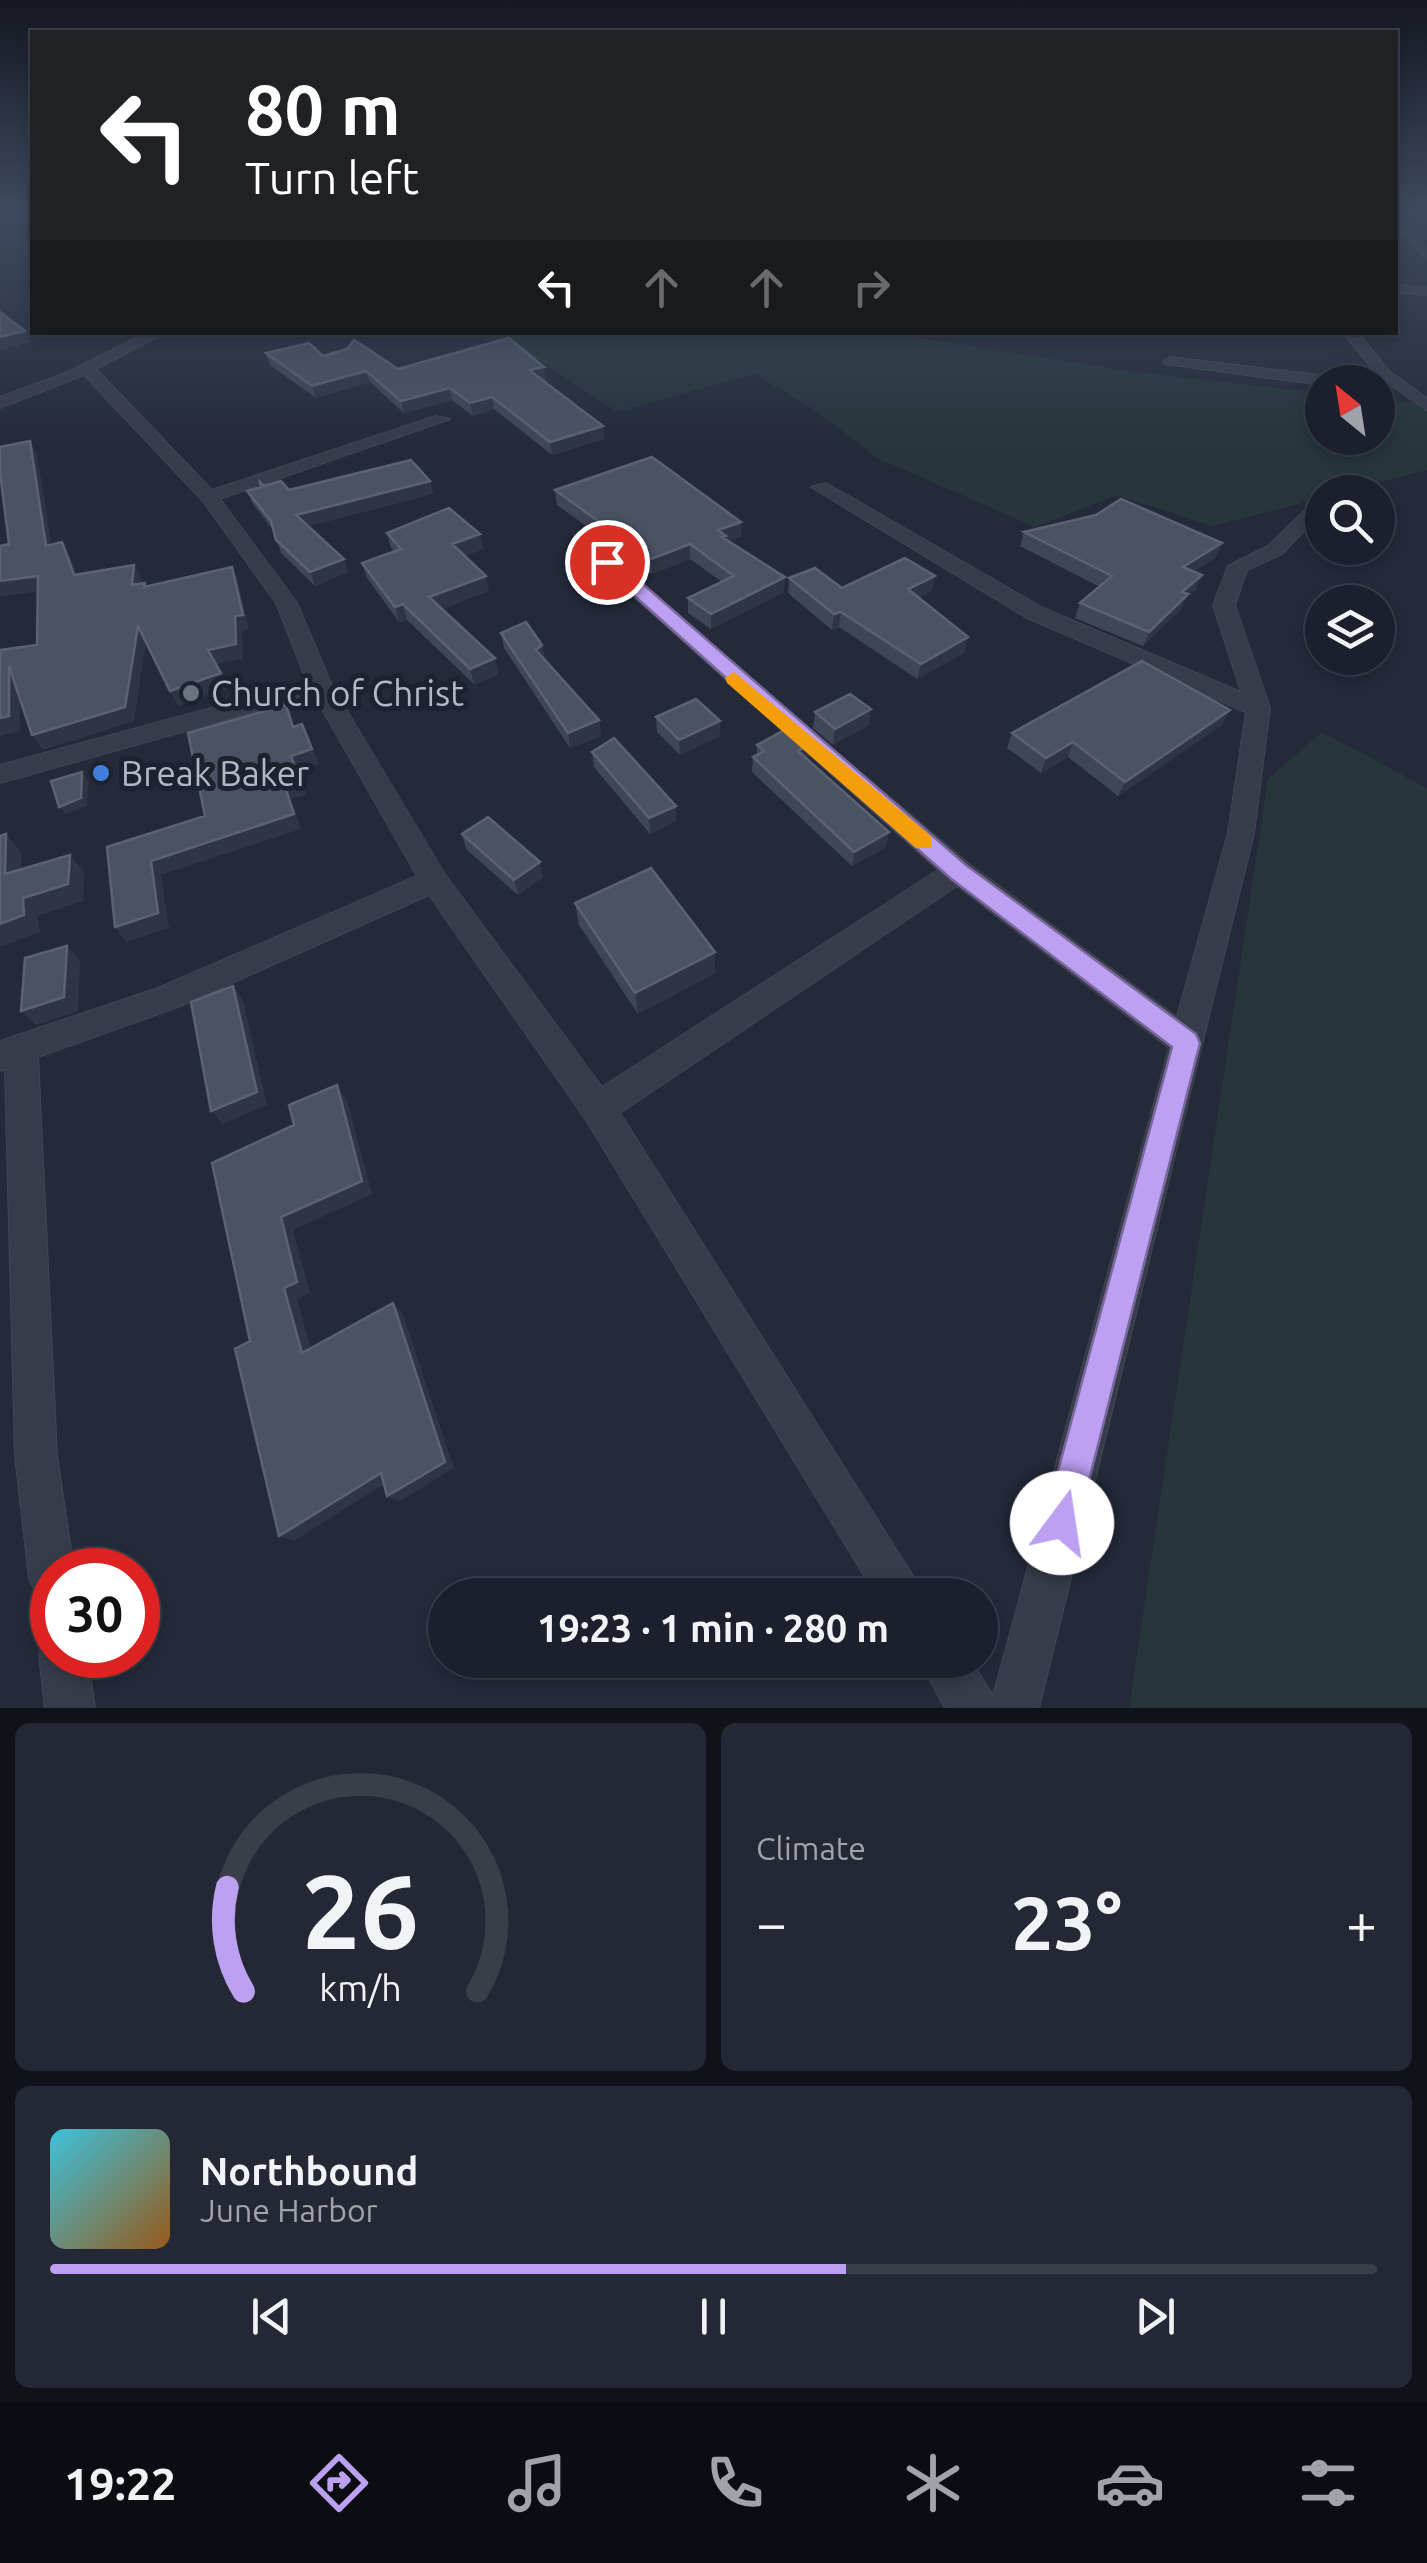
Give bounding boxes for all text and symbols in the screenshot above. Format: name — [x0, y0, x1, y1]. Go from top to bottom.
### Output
icon: left — [80, 70, 210, 200]
text: 80 m — [245, 70, 401, 148]
text: Turn left — [245, 152, 419, 203]
icon: left — [529, 260, 584, 315]
icon: ahead — [634, 260, 689, 315]
icon: ahead — [739, 260, 794, 315]
icon: right — [844, 260, 899, 315]
north arrow — [1305, 365, 1395, 455]
map controls — [1305, 365, 1395, 675]
button: search — [1305, 475, 1395, 565]
pin — [565, 520, 650, 605]
icon: arrive — [580, 535, 635, 590]
button: layers — [1305, 585, 1395, 675]
place label: Church of Christ — [211, 673, 464, 713]
marker: Church of Christ — [180, 682, 202, 704]
place label: Break Baker — [121, 753, 309, 793]
marker: Break Baker — [90, 762, 112, 784]
position arrow — [1010, 1471, 1114, 1575]
speed limit sign: 30 — [30, 1548, 160, 1678]
text: 19:23 · 1 min · 280 m — [537, 1607, 889, 1649]
text: Climate — [756, 1830, 866, 1866]
text: 26 — [302, 1852, 419, 1969]
text: 23° — [1011, 1880, 1122, 1964]
text: − — [756, 1892, 787, 1953]
text: + — [1346, 1892, 1377, 1953]
text: km/h — [319, 1968, 402, 2008]
text: Northbound — [200, 2150, 418, 2192]
text: June Harbor — [200, 2192, 378, 2228]
icon: previous — [244, 2289, 299, 2344]
icon: pause — [686, 2289, 741, 2344]
icon: next — [1128, 2289, 1183, 2344]
icon: directions — [304, 2448, 374, 2518]
icon: music — [502, 2448, 572, 2518]
icon: phone — [700, 2448, 770, 2518]
icon: climate — [898, 2448, 968, 2518]
icon: car — [1095, 2448, 1165, 2518]
icon: filters — [1293, 2448, 1363, 2518]
text: 19:22 — [64, 2458, 176, 2509]

